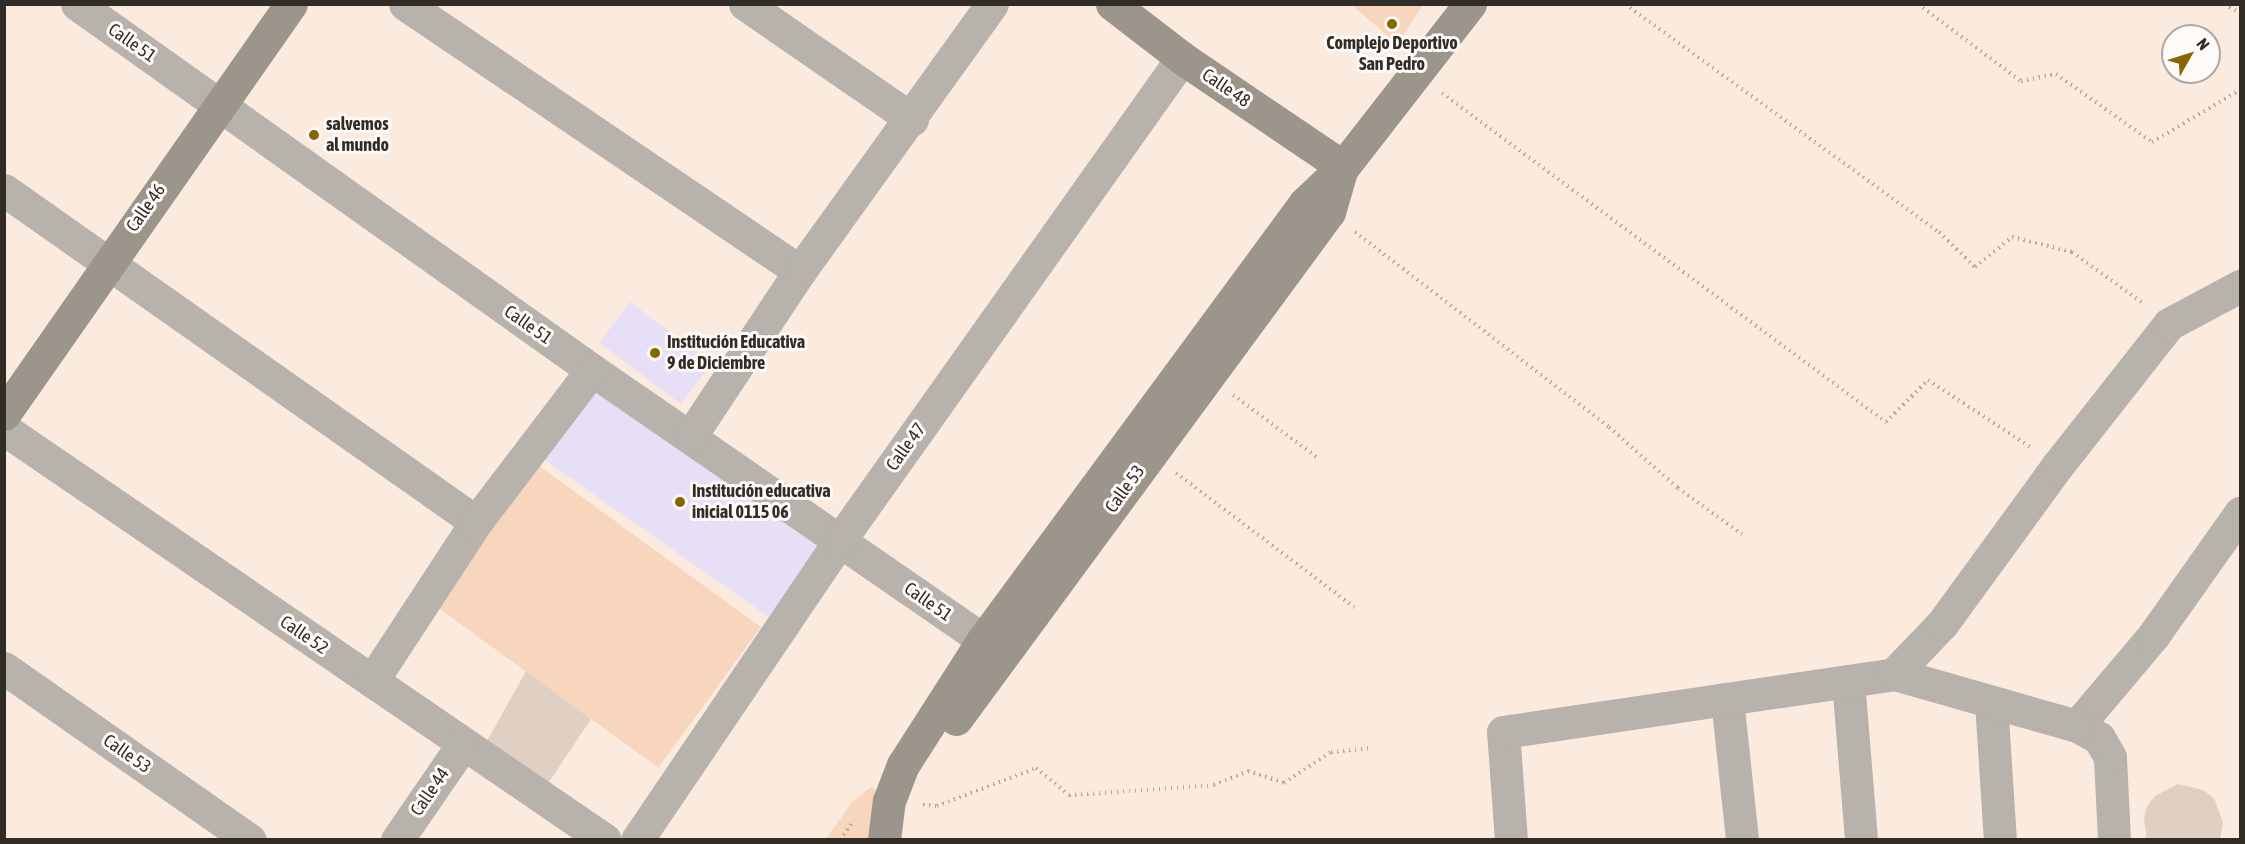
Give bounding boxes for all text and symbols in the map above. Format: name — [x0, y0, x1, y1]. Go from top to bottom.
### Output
marker: Complejo Deportivo San Pedro — [1385, 17, 1399, 31]
street label: Calle 51 — [104, 19, 160, 67]
north arrow — [2161, 24, 2221, 84]
place label: Complejo Deportivo San Pedro — [1326, 33, 1458, 76]
text: N — [2193, 35, 2213, 53]
street label: Calle 48 — [1198, 64, 1254, 112]
place label: salvemos al mundo — [326, 114, 389, 156]
marker: salvemos al mundo — [307, 128, 321, 142]
street label: Calle 46 — [122, 180, 170, 236]
street label: Calle 51 — [500, 301, 556, 349]
place label: Institución Educativa 9 de Diciembre — [667, 332, 805, 374]
marker: Institución Educativa 9 de Diciembre — [648, 346, 662, 360]
street label: Calle 47 — [882, 419, 930, 475]
street label: Calle 53 — [1101, 461, 1149, 517]
place label: Institución educativa inicial 0115 06 — [692, 481, 831, 524]
marker: Institución educativa inicial 0115 06 — [673, 495, 687, 509]
street label: Calle 51 — [900, 578, 956, 626]
street label: Calle 52 — [276, 611, 332, 659]
street label: Calle 53 — [99, 730, 155, 778]
street label: Calle 44 — [406, 764, 454, 820]

